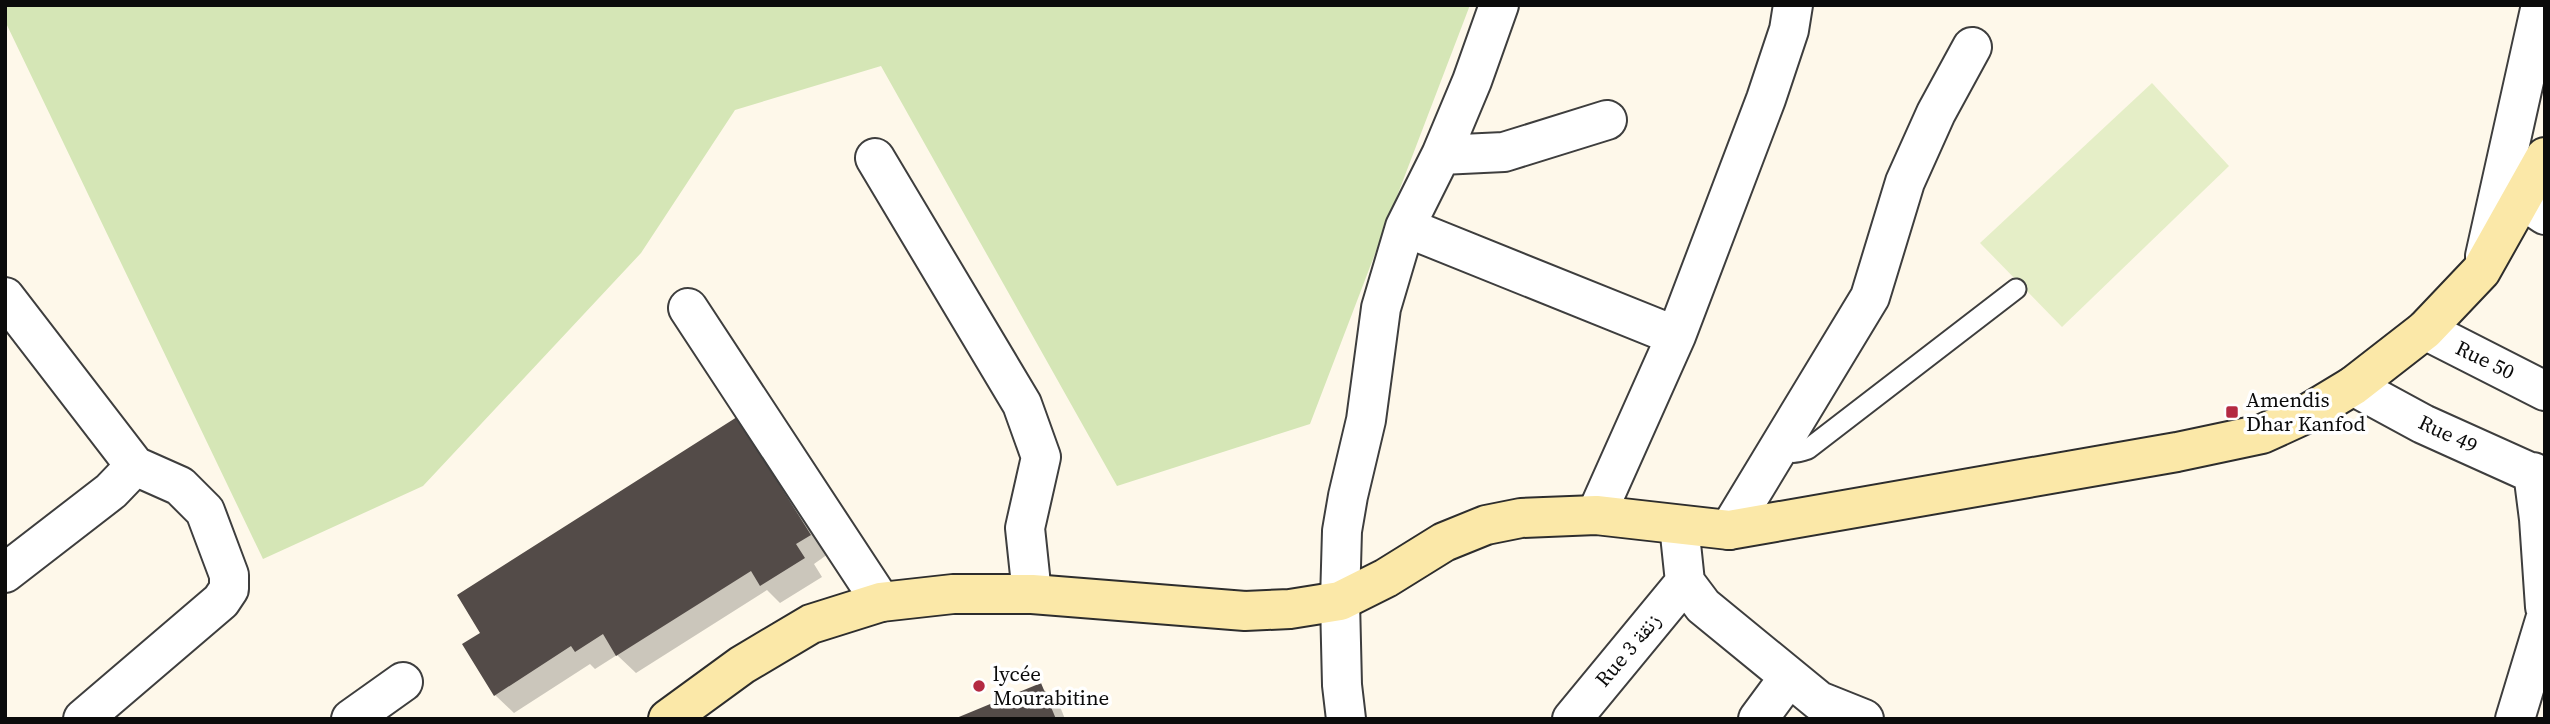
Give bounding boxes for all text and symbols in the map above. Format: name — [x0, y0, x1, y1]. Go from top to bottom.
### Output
street label: Rue 50 — [2451, 333, 2519, 386]
place label: Amendis Dhar Kanfod — [2246, 385, 2365, 438]
marker: Amendis Dhar Kanfod — [2224, 404, 2240, 420]
street label: Rue 49 — [2414, 407, 2482, 460]
street label: Rue 3 زنقة — [1588, 607, 1667, 693]
place label: lycée Mourabitine — [993, 659, 1109, 712]
marker: lycée Mourabitine — [971, 678, 987, 694]

